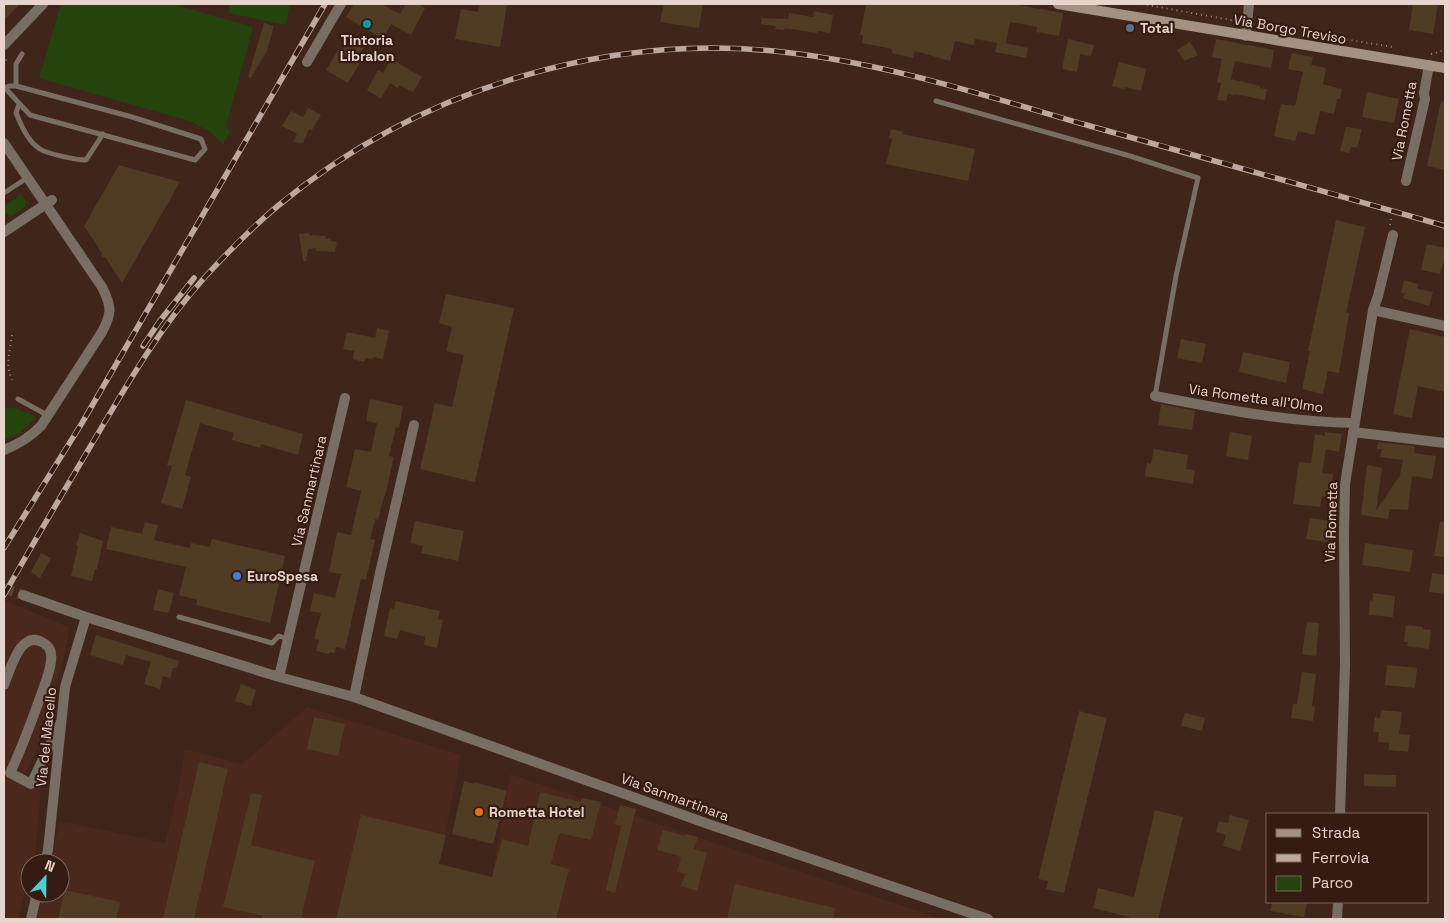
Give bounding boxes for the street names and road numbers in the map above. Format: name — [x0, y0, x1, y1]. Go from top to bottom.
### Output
street label: Via Borgo Treviso — [1232, 10, 1348, 48]
street label: Via Rometta — [1387, 80, 1421, 162]
street label: Via Rometta all'Olmo — [1187, 380, 1325, 416]
street label: Via Sanmartinara — [287, 433, 331, 549]
street label: Via Rometta — [1321, 481, 1341, 563]
street label: Via del Macello — [32, 686, 60, 788]
street label: Via Sanmartinara — [618, 769, 732, 825]

